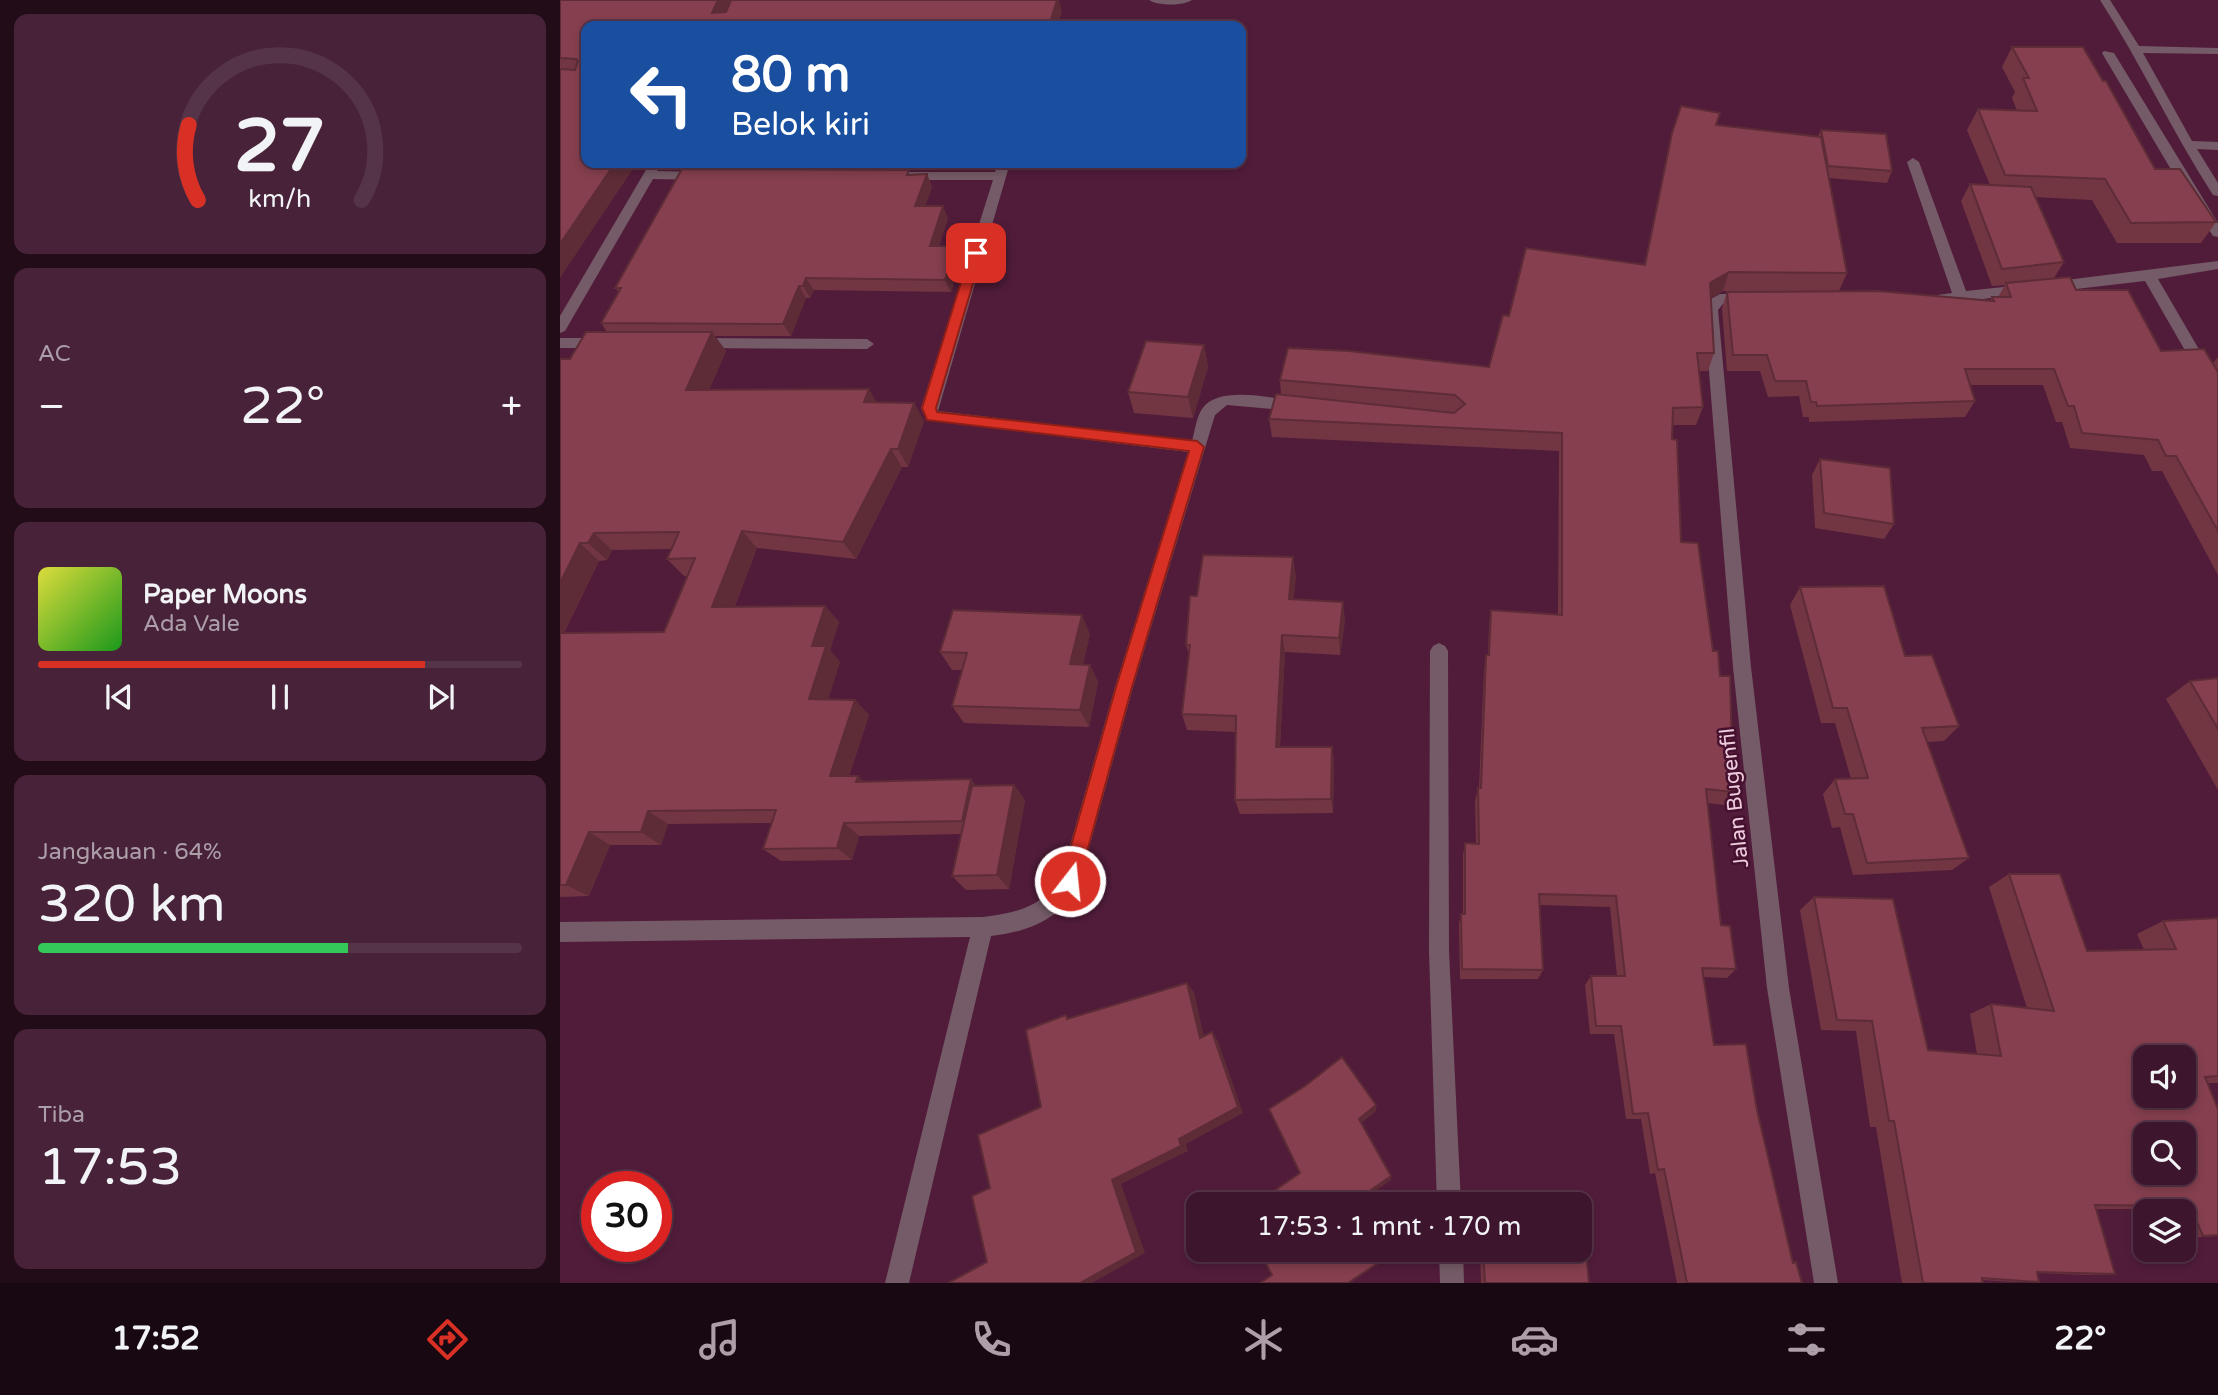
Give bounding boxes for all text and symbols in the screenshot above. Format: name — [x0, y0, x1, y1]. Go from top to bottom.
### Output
text: 80 m — [731, 46, 850, 105]
icon: left — [616, 49, 707, 140]
text: 27 — [234, 103, 326, 191]
text: Belok kiri — [731, 106, 870, 144]
text: km/h — [249, 184, 311, 214]
pin — [946, 223, 1006, 283]
icon: arrive — [957, 234, 995, 272]
text: AC — [38, 340, 71, 368]
text: 22° — [240, 375, 325, 438]
text: − — [38, 384, 65, 430]
text: + — [501, 384, 522, 430]
text: Paper Moons — [143, 579, 307, 610]
text: Ada Vale — [143, 610, 240, 638]
icon: previous — [100, 678, 138, 716]
icon: pause — [261, 678, 299, 716]
icon: next — [422, 678, 460, 716]
street label: Jalan Bugenfil — [1715, 727, 1754, 869]
text: Jangkauan · 64% — [38, 838, 222, 866]
position arrow — [1033, 844, 1107, 918]
text: 320 km — [38, 873, 226, 936]
map controls — [2133, 1045, 2196, 1262]
button: sound — [2133, 1045, 2196, 1108]
text: Tiba — [38, 1101, 85, 1129]
button: search — [2133, 1122, 2196, 1185]
text: 17:53 — [38, 1136, 182, 1199]
speed limit sign: 30 — [581, 1171, 672, 1262]
button: layers — [2133, 1199, 2196, 1262]
text: 17:53 · 1 mnt · 170 m — [1257, 1211, 1521, 1242]
icon: directions — [423, 1315, 472, 1364]
icon: music — [695, 1315, 744, 1364]
icon: phone — [967, 1315, 1016, 1364]
icon: climate — [1239, 1315, 1288, 1364]
icon: car — [1510, 1315, 1559, 1364]
icon: filters — [1782, 1315, 1831, 1364]
text: 17:52 — [111, 1320, 200, 1358]
text: 22° — [2054, 1320, 2106, 1358]

